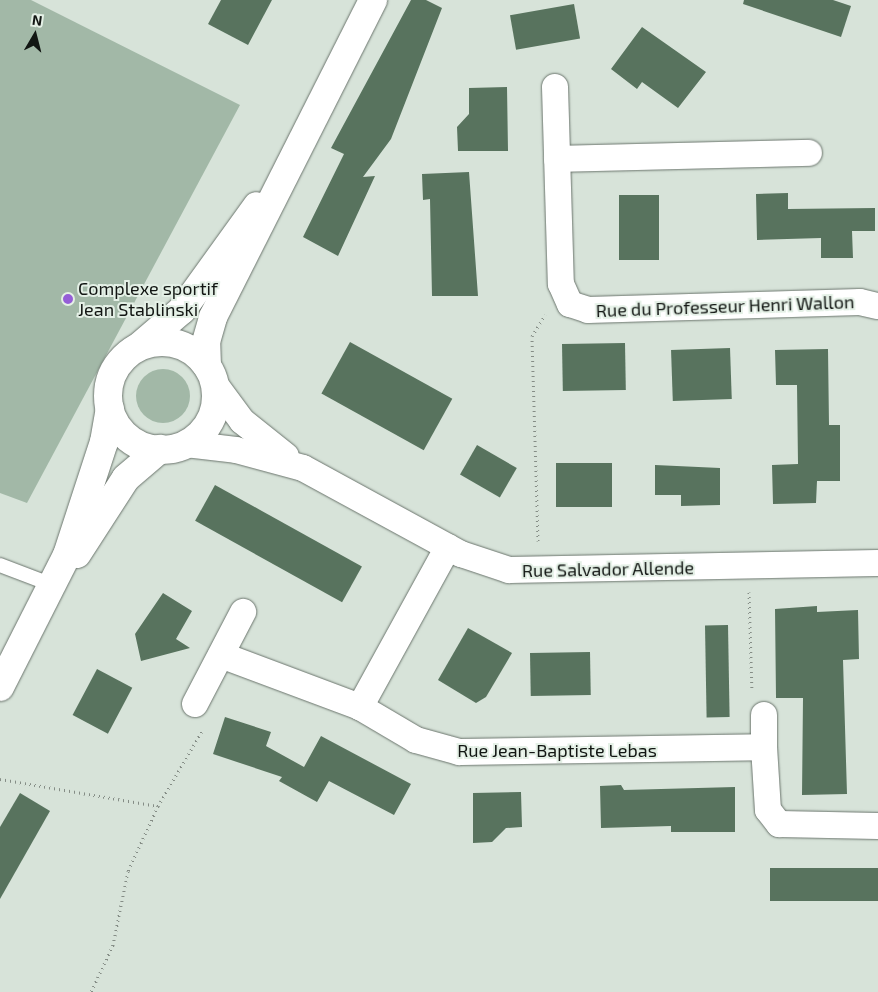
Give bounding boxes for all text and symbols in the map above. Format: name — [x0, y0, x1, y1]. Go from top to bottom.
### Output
north arrow — [10, 10, 60, 60]
text: N — [31, 11, 43, 29]
place label: Complexe sportif Jean Stablinski — [78, 278, 218, 320]
street label: Rue du Professeur Henri Wallon — [595, 291, 855, 321]
marker: Complexe sportif Jean Stablinski — [62, 293, 74, 305]
street label: Rue Salvador Allende — [521, 557, 695, 581]
street label: Rue Jean-Baptiste Lebas — [457, 739, 657, 761]

